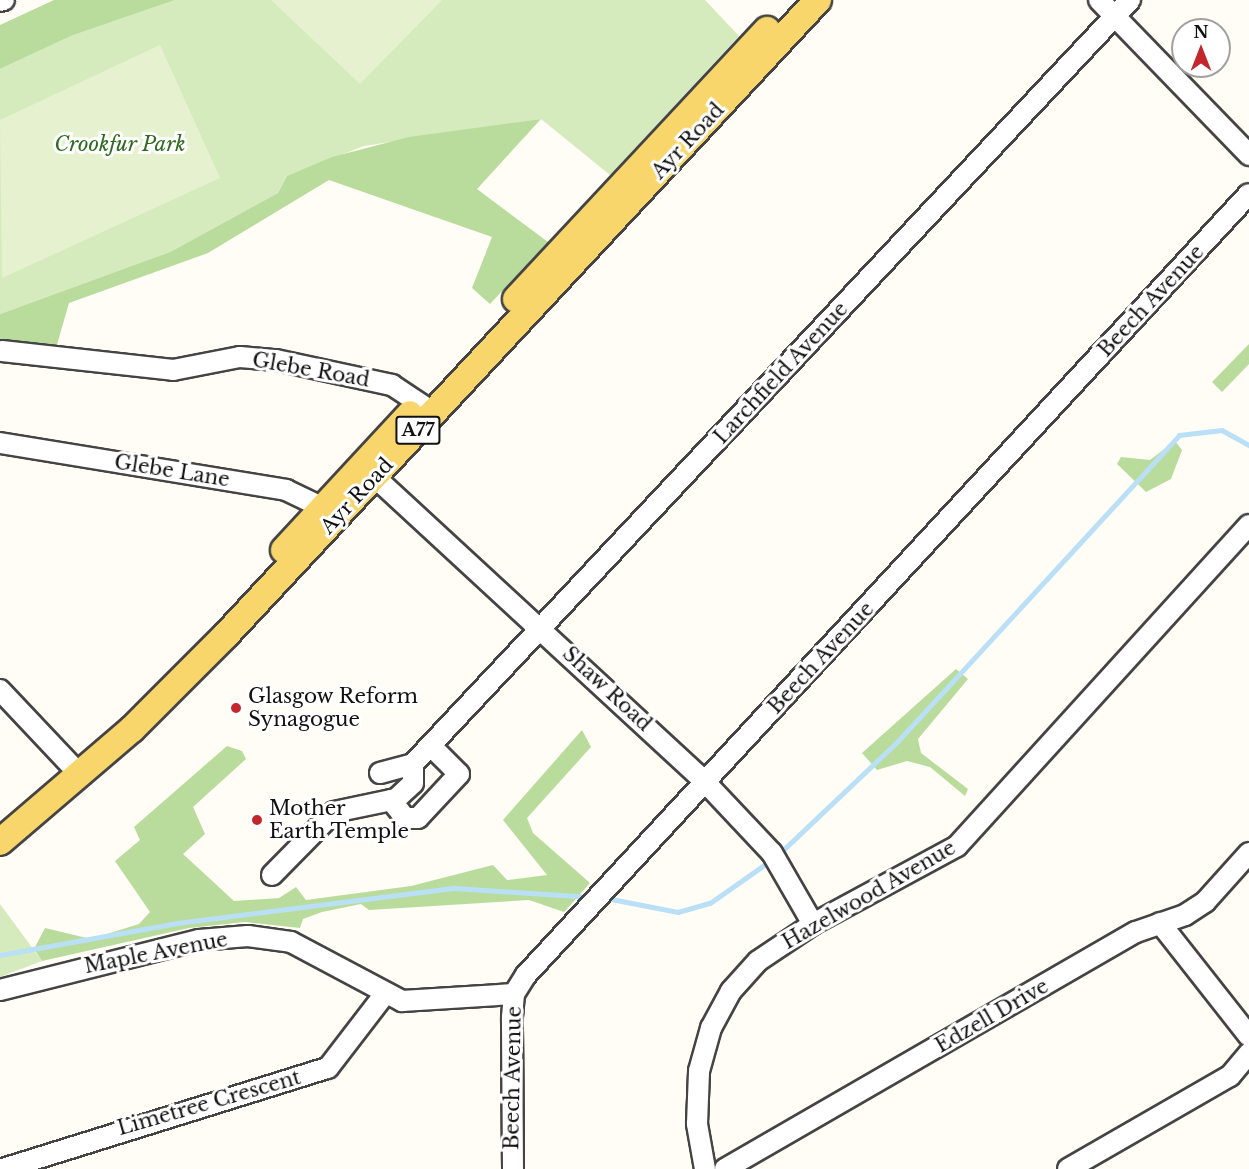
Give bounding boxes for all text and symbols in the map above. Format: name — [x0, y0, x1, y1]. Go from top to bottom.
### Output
north arrow — [1171, 18, 1231, 78]
text: N — [1193, 22, 1209, 42]
street label: Ayr Road — [647, 98, 729, 184]
park label: Crookfur Park — [54, 132, 186, 156]
street label: Beech Avenue — [1093, 240, 1209, 362]
street label: Larchfield Avenue — [709, 297, 853, 449]
street label: Glebe Road — [250, 348, 372, 392]
road number: A77 — [394, 415, 442, 445]
street label: Glebe Lane — [113, 450, 231, 492]
street label: Ayr Road — [316, 453, 398, 539]
street label: Beech Avenue — [763, 597, 879, 719]
street label: Shaw Road — [557, 642, 657, 736]
place label: Glasgow Reform Synagogue — [248, 684, 419, 731]
marker: Glasgow Reform Synagogue — [229, 701, 243, 715]
place label: Mother Earth Temple — [269, 796, 410, 843]
marker: Mother Earth Temple — [250, 813, 264, 827]
street label: Hazelwood Avenue — [778, 835, 960, 955]
street label: Maple Avenue — [82, 927, 230, 979]
street label: Edzell Drive — [931, 974, 1053, 1058]
street label: Beech Avenue — [500, 1005, 526, 1151]
street label: Limetree Crescent — [115, 1065, 303, 1141]

